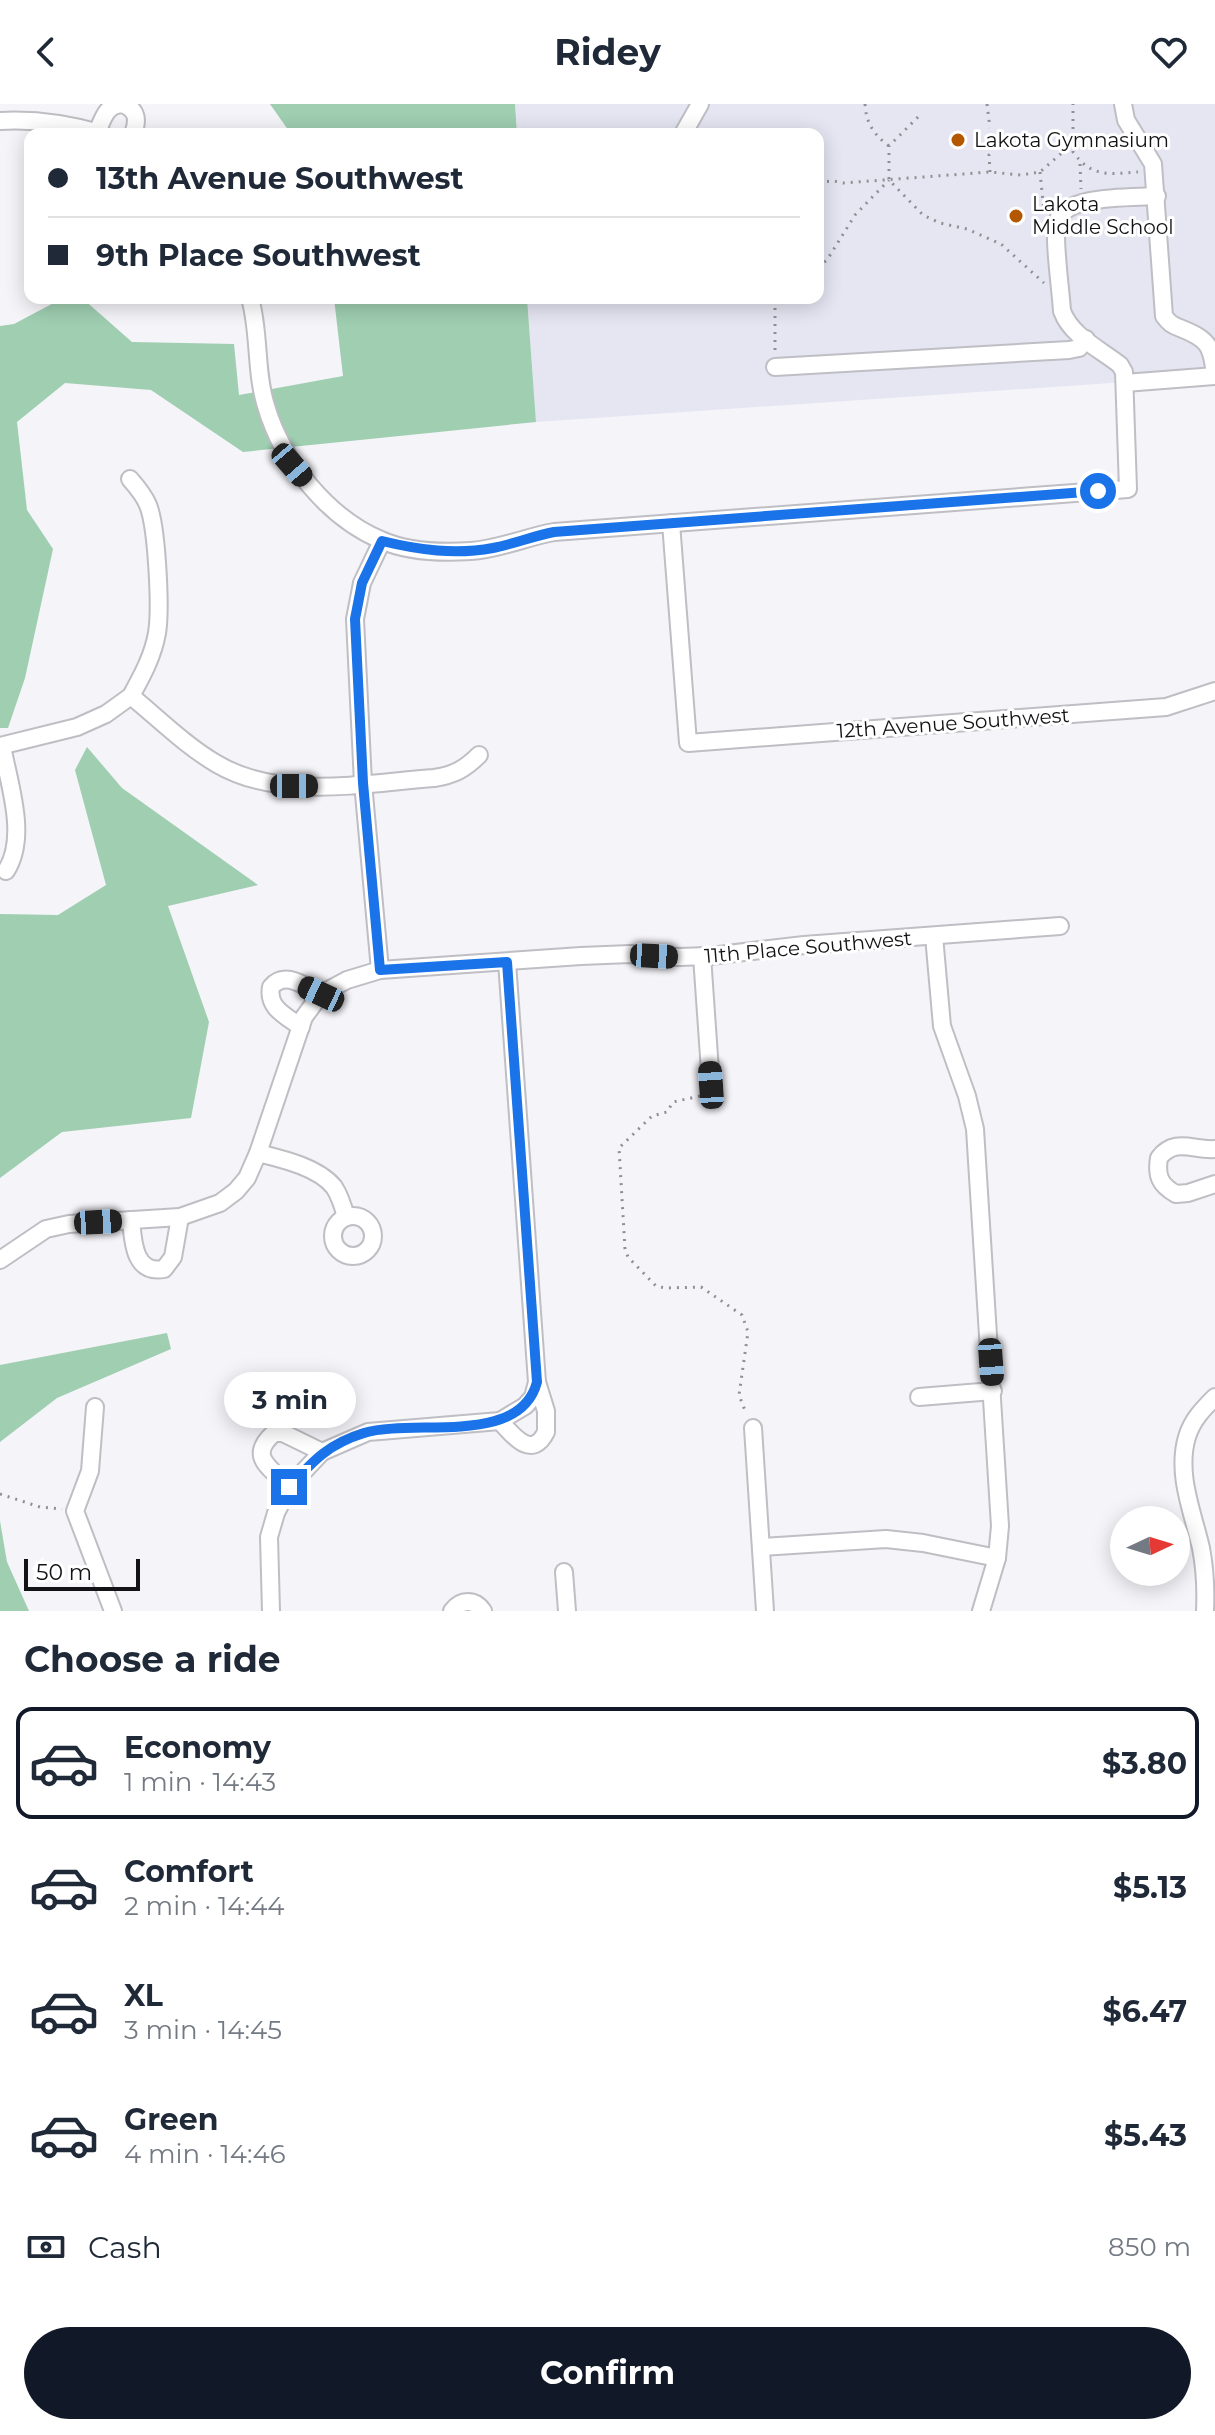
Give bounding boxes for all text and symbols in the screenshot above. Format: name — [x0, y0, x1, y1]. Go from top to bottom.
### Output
icon: back — [24, 30, 68, 74]
text: Ridey — [554, 30, 661, 74]
icon: heart — [1147, 30, 1191, 74]
place label: Lakota Gymnasium — [974, 128, 1169, 152]
marker: Lakota Gymnasium — [949, 131, 967, 149]
text: 13th Avenue Southwest — [96, 160, 464, 197]
place label: Lakota Middle School — [1032, 192, 1174, 239]
marker: Lakota Middle School — [1007, 207, 1025, 225]
text: 9th Place Southwest — [96, 237, 421, 274]
car — [267, 439, 317, 491]
route start — [1080, 473, 1116, 509]
street label: 12th Avenue Southwest — [836, 703, 1070, 743]
car — [270, 774, 318, 798]
street label: 11th Place Southwest — [703, 926, 913, 968]
car — [629, 943, 679, 969]
car — [294, 973, 348, 1015]
car — [697, 1060, 725, 1110]
car — [73, 1209, 123, 1235]
car — [977, 1337, 1005, 1387]
callout: 3 min — [223, 1371, 355, 1427]
text: 3 min — [252, 1384, 328, 1416]
route end — [271, 1469, 307, 1505]
north arrow — [1110, 1506, 1190, 1586]
map controls — [1110, 1506, 1190, 1586]
scale bar — [24, 1555, 140, 1591]
text: 50 m — [36, 1559, 92, 1586]
text: Choose a ride — [24, 1637, 281, 1681]
icon: car — [28, 1727, 100, 1799]
text: Economy — [124, 1729, 271, 1766]
text: $3.80 — [1102, 1745, 1187, 1782]
text: 1 min · 14:43 — [124, 1766, 276, 1798]
icon: car — [28, 1851, 100, 1923]
text: Comfort — [124, 1853, 254, 1890]
text: $5.13 — [1113, 1869, 1187, 1906]
text: 2 min · 14:44 — [124, 1890, 285, 1922]
icon: car — [28, 1975, 100, 2047]
text: XL — [124, 1977, 163, 2014]
text: $6.47 — [1103, 1993, 1187, 2030]
text: 3 min · 14:45 — [124, 2014, 282, 2046]
icon: car — [28, 2099, 100, 2171]
text: Green — [124, 2101, 218, 2138]
text: $5.43 — [1104, 2117, 1187, 2154]
text: 4 min · 14:46 — [124, 2138, 286, 2170]
icon: cash — [24, 2225, 68, 2269]
text: Cash — [88, 2229, 162, 2266]
text: 850 m — [1108, 2231, 1191, 2263]
button: Confirm — [24, 2327, 1191, 2419]

